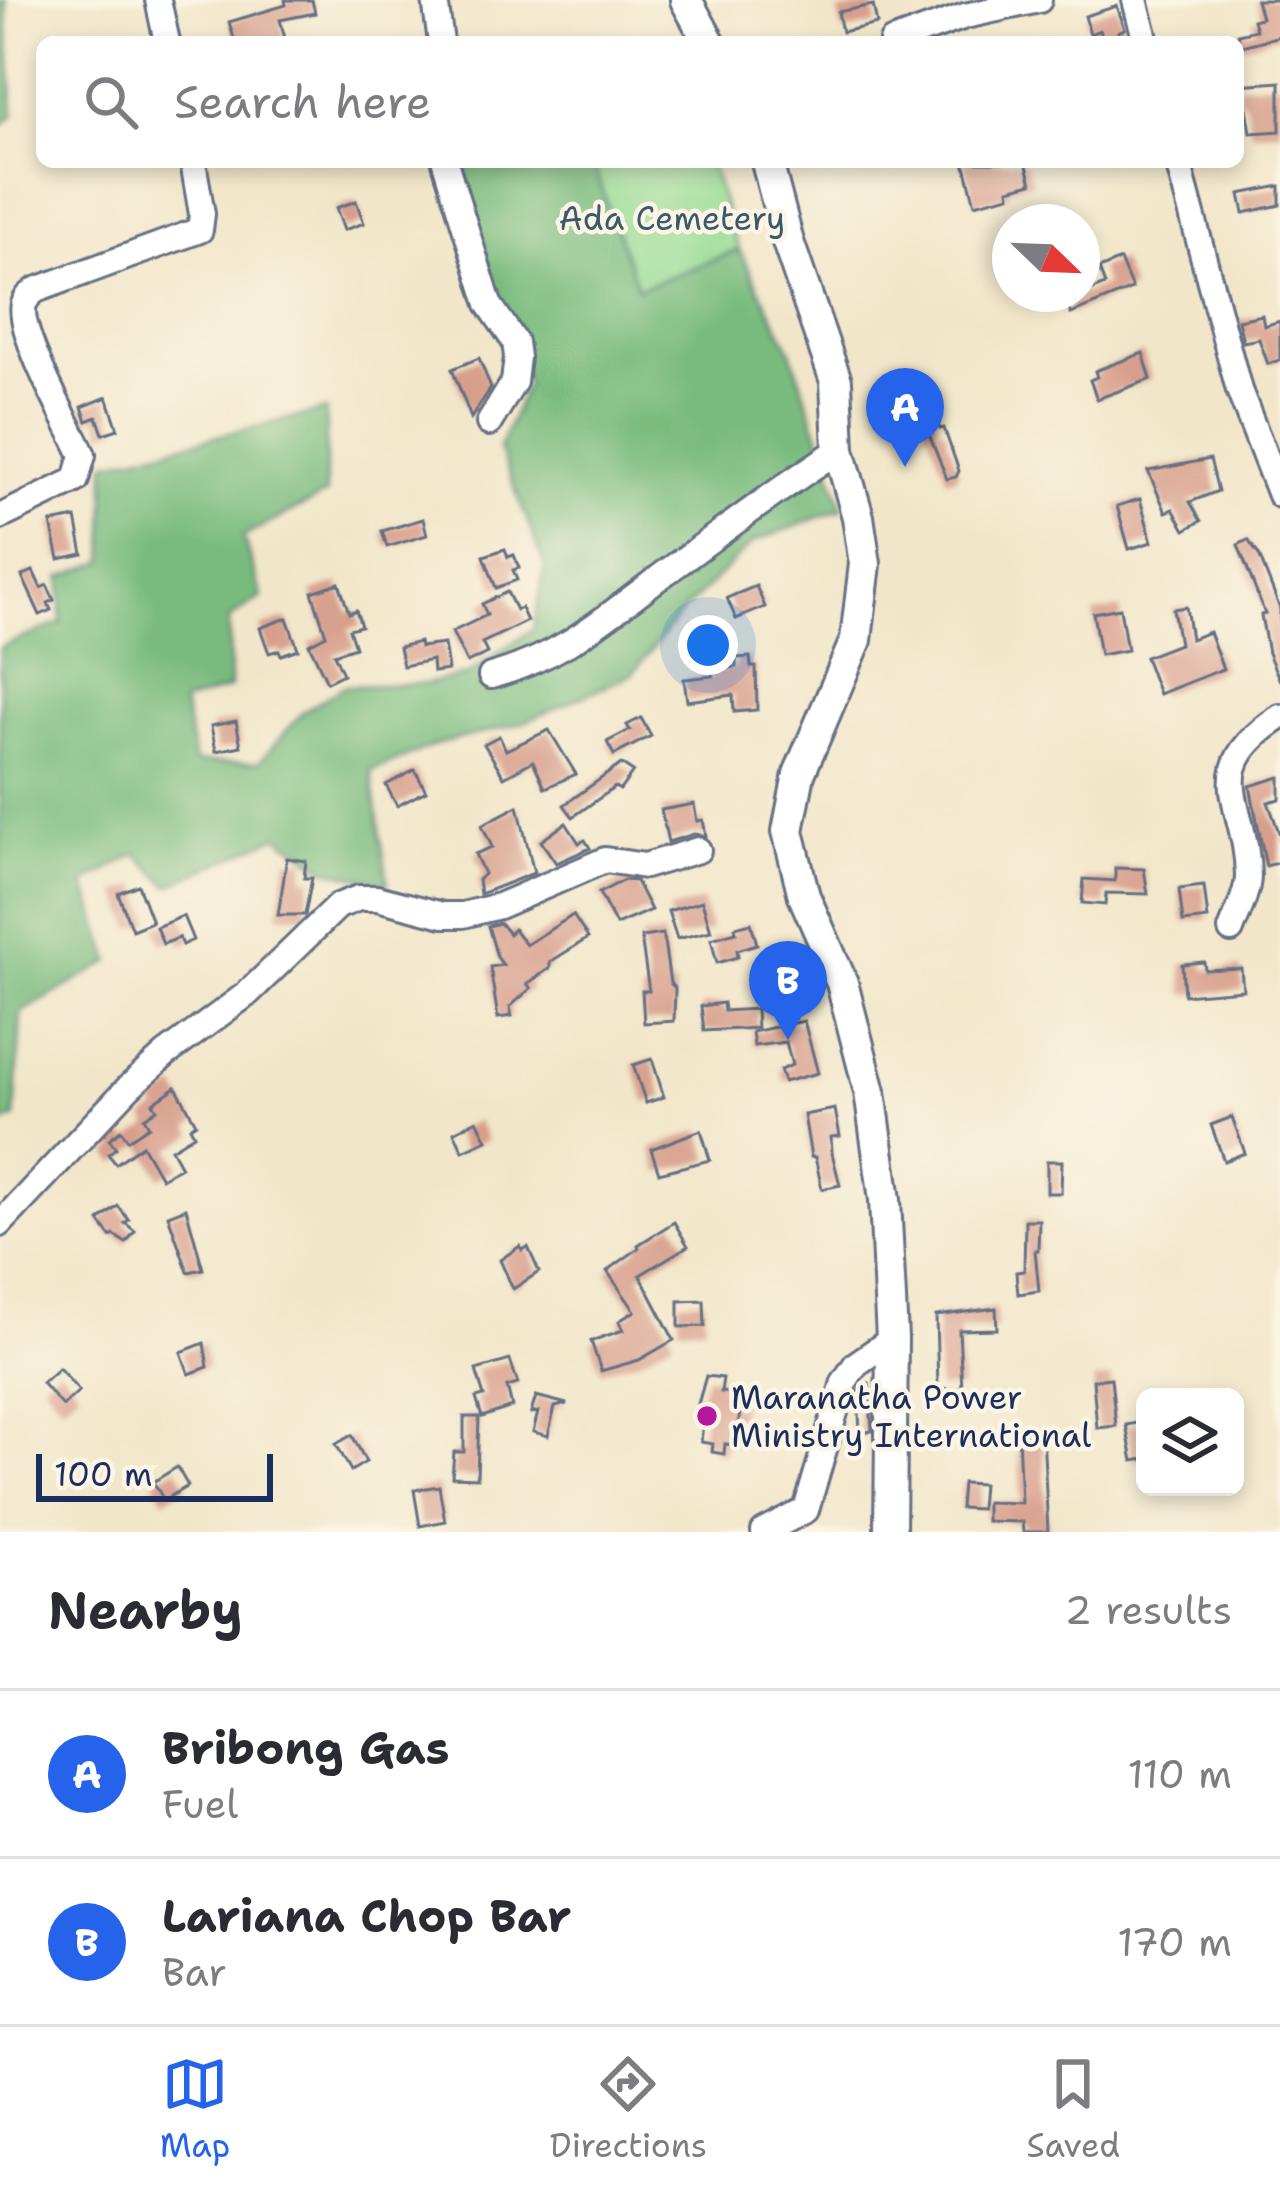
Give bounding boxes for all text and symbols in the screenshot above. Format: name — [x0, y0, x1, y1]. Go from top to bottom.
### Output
search box — [36, 36, 1244, 168]
icon: search — [78, 69, 144, 135]
text: Search here — [174, 72, 431, 132]
park label: Ada Cemetery — [559, 196, 785, 241]
north arrow — [992, 204, 1100, 312]
pin: A — [866, 368, 944, 467]
your location — [678, 615, 738, 675]
pin: B — [749, 941, 827, 1040]
place label: Maranatha Power Ministry International — [731, 1375, 1091, 1458]
map controls — [1136, 1388, 1244, 1496]
button: layers — [1136, 1388, 1244, 1496]
marker: Maranatha Power Ministry International — [694, 1403, 720, 1429]
scale bar — [36, 1448, 273, 1501]
text: 100 m — [54, 1452, 153, 1497]
text: Nearby — [48, 1576, 243, 1644]
text: 2 results — [1065, 1584, 1232, 1636]
text: Bribong Gas — [162, 1718, 449, 1778]
text: A — [72, 1748, 102, 1800]
text: 110 m — [1128, 1748, 1232, 1800]
text: Fuel — [162, 1778, 238, 1830]
text: Lariana Chop Bar — [162, 1886, 571, 1946]
text: B — [75, 1916, 99, 1968]
text: 170 m — [1117, 1916, 1232, 1968]
text: Bar — [162, 1946, 227, 1998]
tab: Map — [160, 2051, 230, 2168]
tab: Directions — [550, 2051, 707, 2168]
tab: Saved — [1027, 2051, 1120, 2168]

